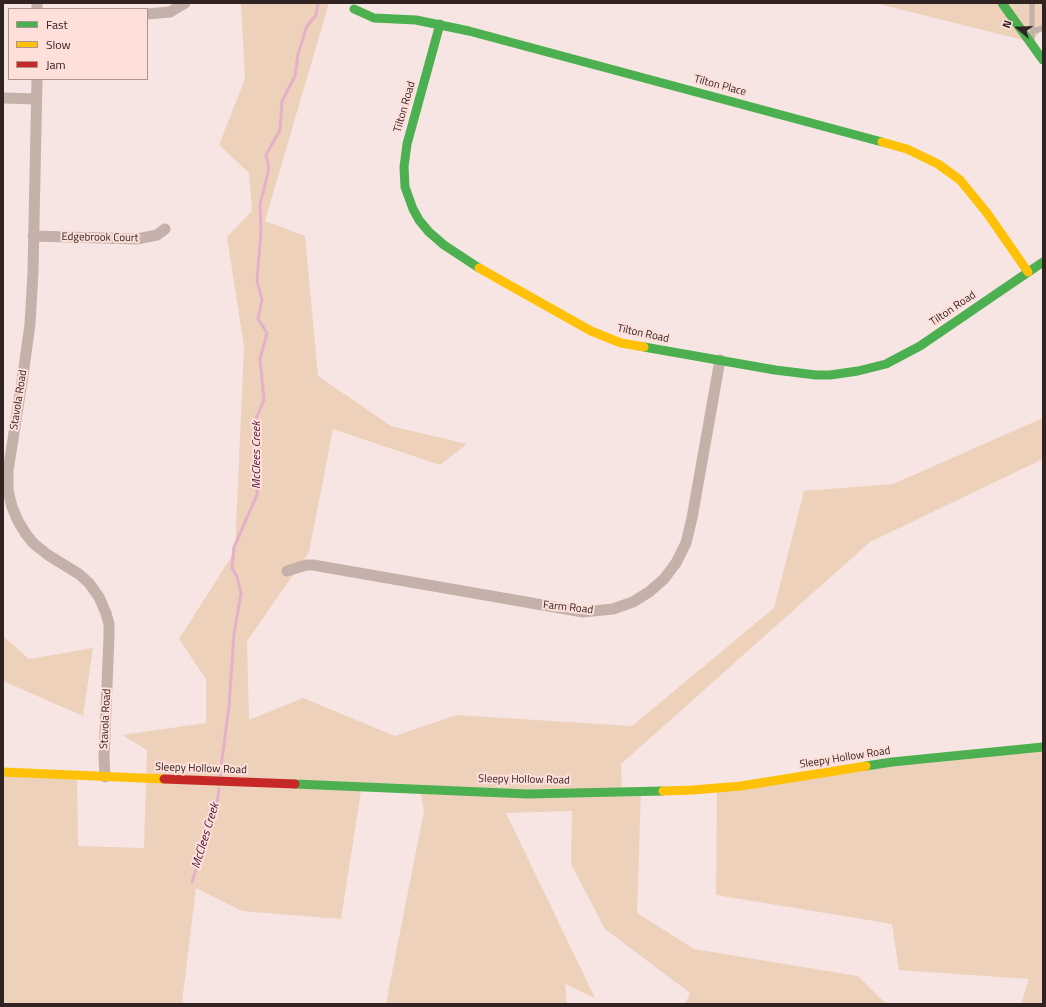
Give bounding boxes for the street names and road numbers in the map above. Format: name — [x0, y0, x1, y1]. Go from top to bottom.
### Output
street label: Tilton Place — [692, 73, 748, 99]
street label: Tilton Road — [391, 80, 419, 134]
street label: Edgebrook Court — [61, 231, 139, 245]
street label: Tilton Road — [928, 289, 978, 329]
street label: Tilton Road — [616, 322, 670, 346]
street label: Stavola Road — [8, 369, 30, 431]
street label: Farm Road — [542, 599, 594, 617]
street label: Stavola Road — [98, 688, 114, 750]
street label: Sleepy Hollow Road — [799, 744, 891, 772]
street label: Sleepy Hollow Road — [155, 761, 247, 777]
street label: Sleepy Hollow Road — [478, 773, 570, 787]

